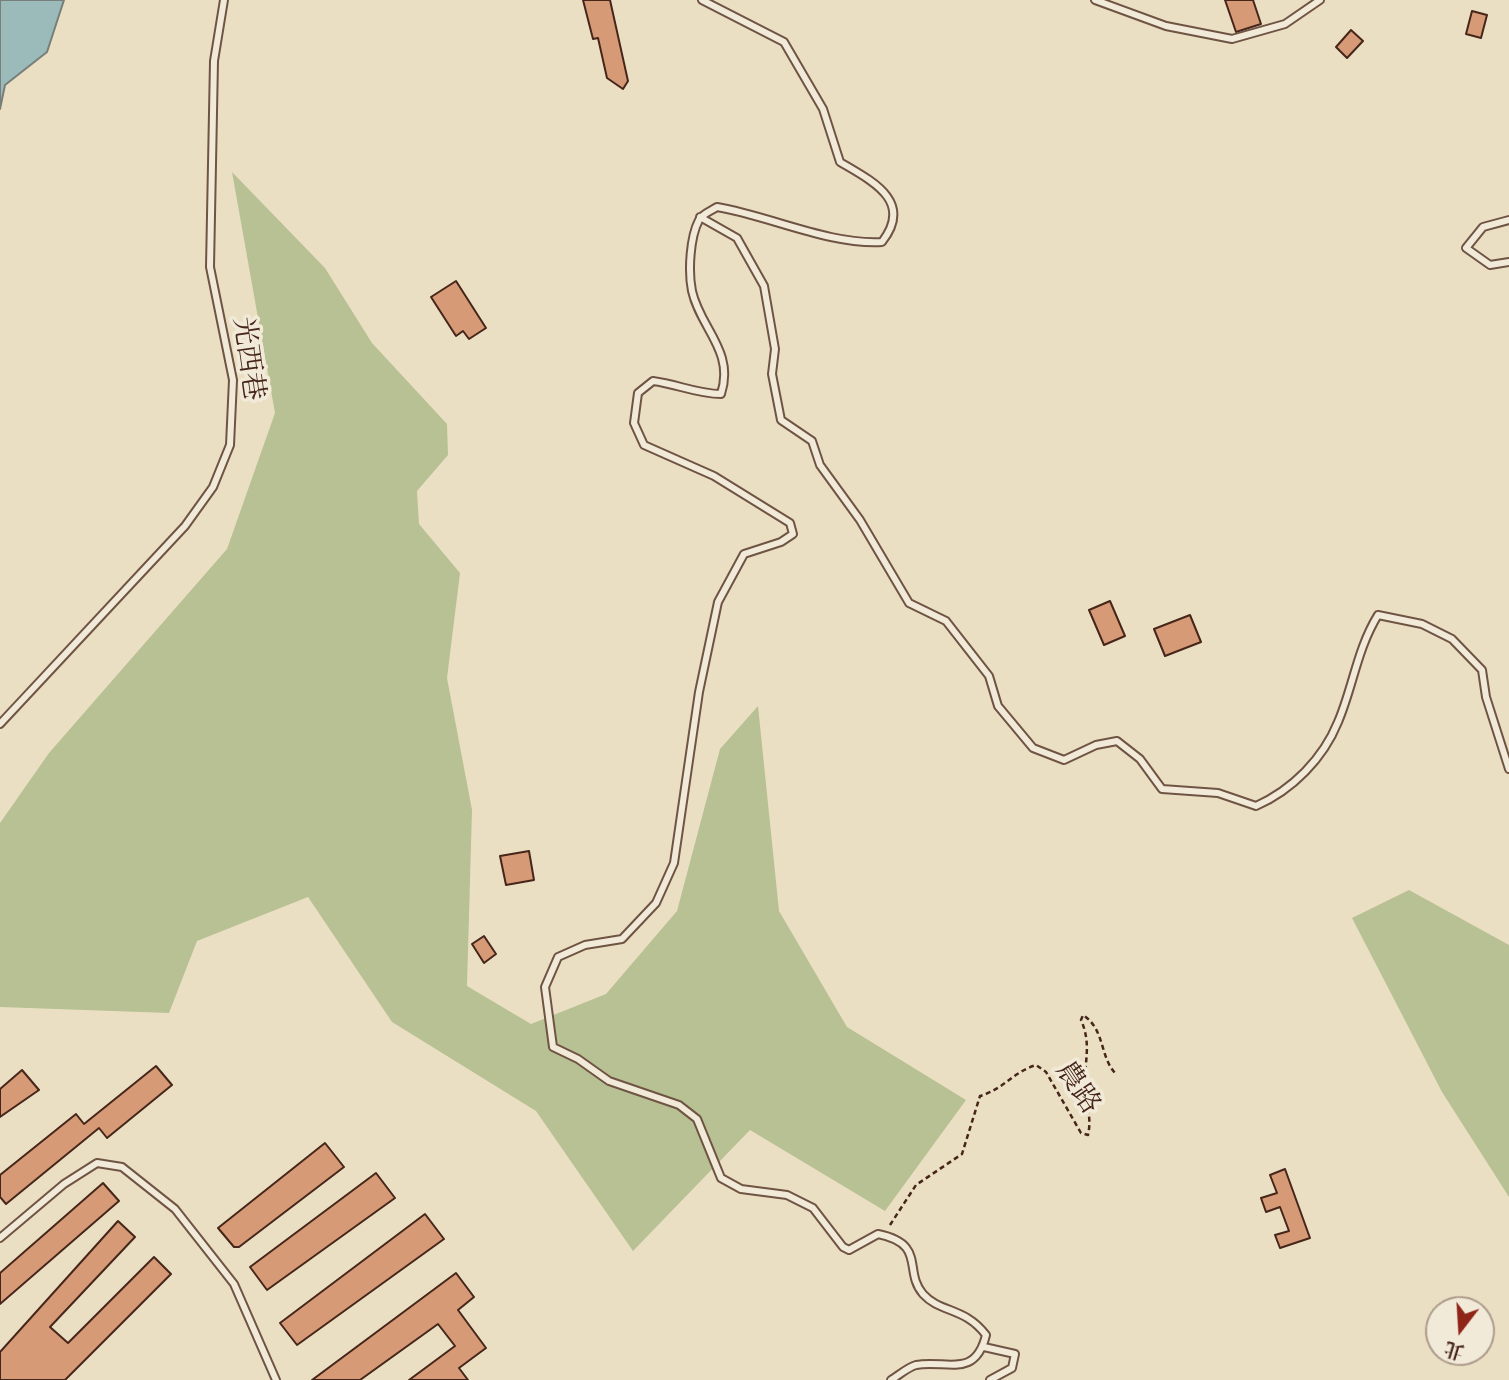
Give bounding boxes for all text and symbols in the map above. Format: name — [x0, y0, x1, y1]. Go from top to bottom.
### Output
street label: 光西巷 — [224, 315, 268, 403]
street label: 農路 — [1046, 1056, 1106, 1122]
north arrow — [1425, 1296, 1495, 1366]
text: 北 — [1442, 1336, 1467, 1363]

